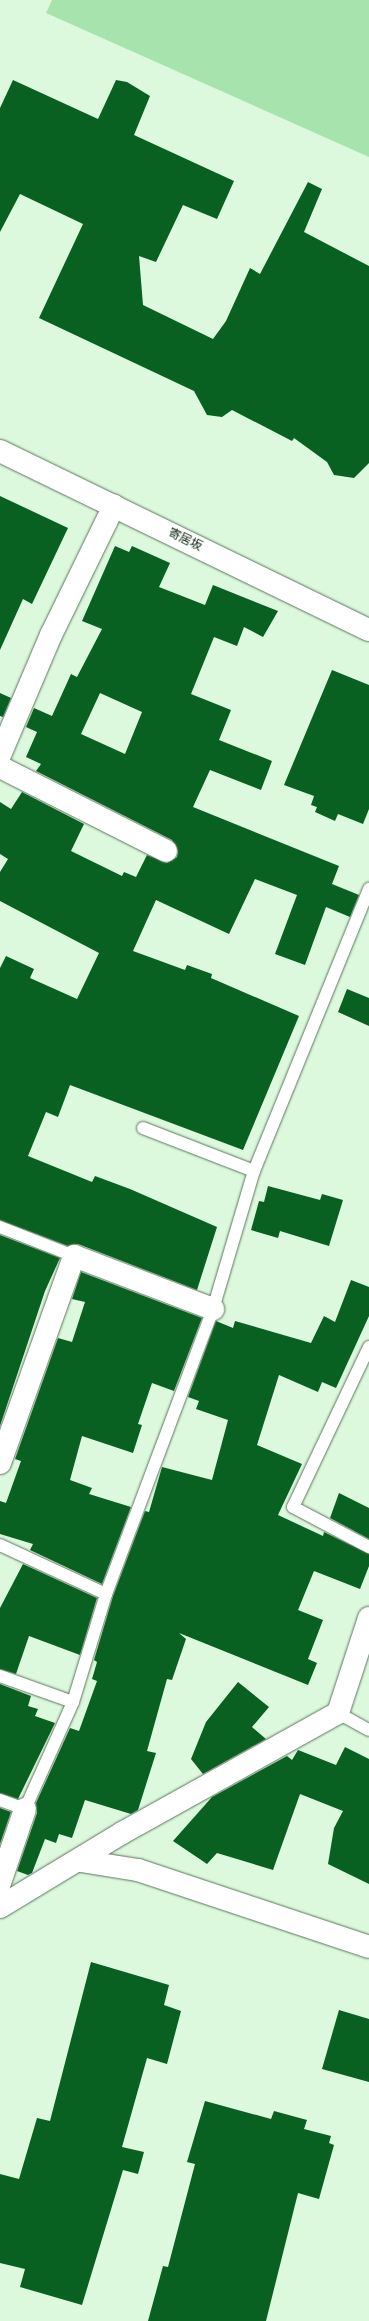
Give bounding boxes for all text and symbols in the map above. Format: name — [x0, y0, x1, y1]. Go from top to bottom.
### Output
street label: 寄居坂 — [166, 526, 204, 554]

